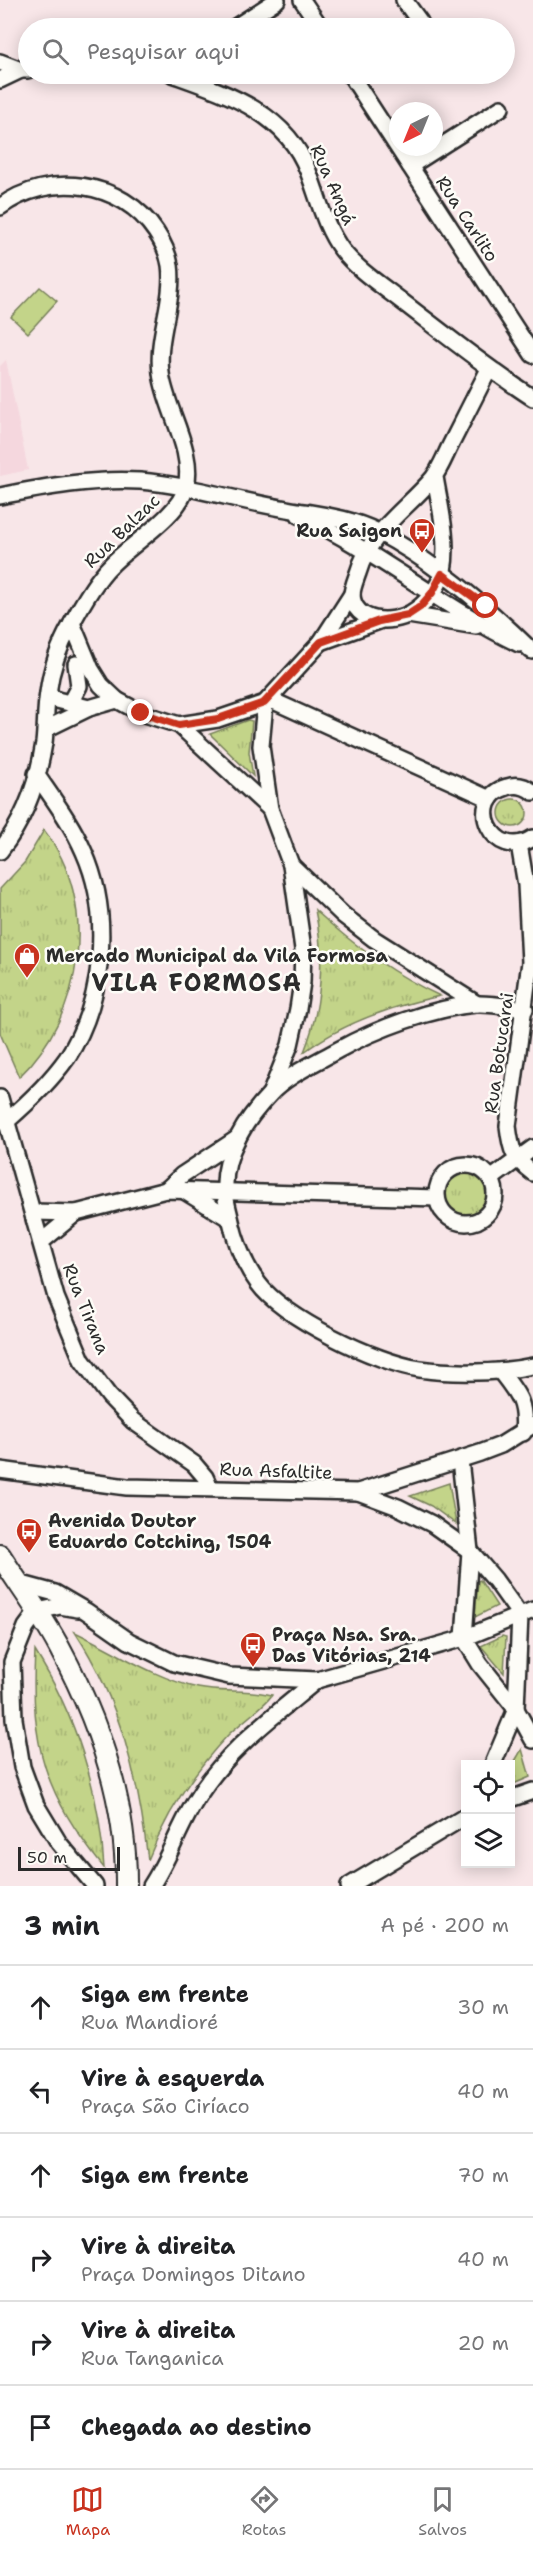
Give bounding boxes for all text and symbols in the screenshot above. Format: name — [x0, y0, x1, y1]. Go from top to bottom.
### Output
search box — [18, 18, 515, 84]
icon: search — [39, 35, 72, 68]
text: Pesquisar aqui — [87, 37, 240, 66]
north arrow — [389, 102, 443, 156]
street label: Rua Angá — [305, 141, 361, 229]
street label: Rua Carlito — [430, 171, 504, 267]
street label: Rua Balzac — [79, 489, 165, 573]
bus stop icon: Rua Saigon — [407, 516, 437, 554]
place label: Rua Saigon — [296, 519, 402, 543]
route start — [472, 592, 498, 618]
route end — [127, 699, 153, 725]
shop icon: Mercado Municipal da Vila Formosa — [12, 941, 42, 979]
place label: Mercado Municipal da Vila Formosa — [46, 944, 388, 968]
district label: VILA FORMOSA — [92, 967, 302, 999]
street label: Rua Botucarai — [479, 991, 519, 1115]
street label: Rua Tirana — [57, 1260, 115, 1358]
street label: Rua Asfaltite — [219, 1457, 333, 1485]
place label: Avenida Doutor Eduardo Cotching, 1504 — [48, 1509, 272, 1554]
bus stop icon: Avenida Doutor Eduardo Cotching, 1504 — [14, 1516, 44, 1554]
place label: Praça Nsa. Sra. Das Vitórias, 214 — [272, 1623, 431, 1668]
bus stop icon: Praça Nsa. Sra. Das Vitórias, 214 — [238, 1630, 268, 1668]
map controls — [461, 1760, 515, 1868]
button: locate — [461, 1760, 515, 1814]
button: layers — [461, 1814, 515, 1868]
scale bar — [18, 1844, 120, 1872]
text: 50 m — [27, 1847, 67, 1868]
text: 3 min — [24, 1908, 100, 1943]
text: A pé · 200 m — [381, 1912, 509, 1938]
text: Siga em frente — [81, 1980, 249, 2009]
icon: ahead — [24, 1991, 57, 2024]
text: 30 m — [457, 1994, 509, 2020]
text: Rua Mandioré — [81, 2009, 218, 2035]
text: Vire à esquerda — [81, 2064, 264, 2093]
icon: left — [24, 2075, 57, 2108]
text: 40 m — [457, 2078, 509, 2104]
text: Praça São Ciríaco — [81, 2093, 250, 2119]
icon: ahead — [24, 2159, 57, 2192]
text: Siga em frente — [81, 2161, 249, 2190]
text: 70 m — [457, 2162, 509, 2188]
text: Vire à direita — [81, 2232, 235, 2261]
icon: right — [24, 2243, 57, 2276]
text: 40 m — [457, 2246, 509, 2272]
text: Praça Domingos Ditano — [81, 2261, 306, 2287]
text: Vire à direita — [81, 2316, 235, 2345]
icon: right — [24, 2327, 57, 2360]
text: 20 m — [458, 2330, 509, 2356]
text: Rua Tanganica — [81, 2345, 224, 2371]
icon: arrive — [24, 2411, 57, 2444]
text: Chegada ao destino — [81, 2413, 312, 2442]
tab: Mapa — [66, 2483, 110, 2540]
tab: Rotas — [242, 2483, 286, 2540]
tab: Salvos — [418, 2483, 467, 2540]

